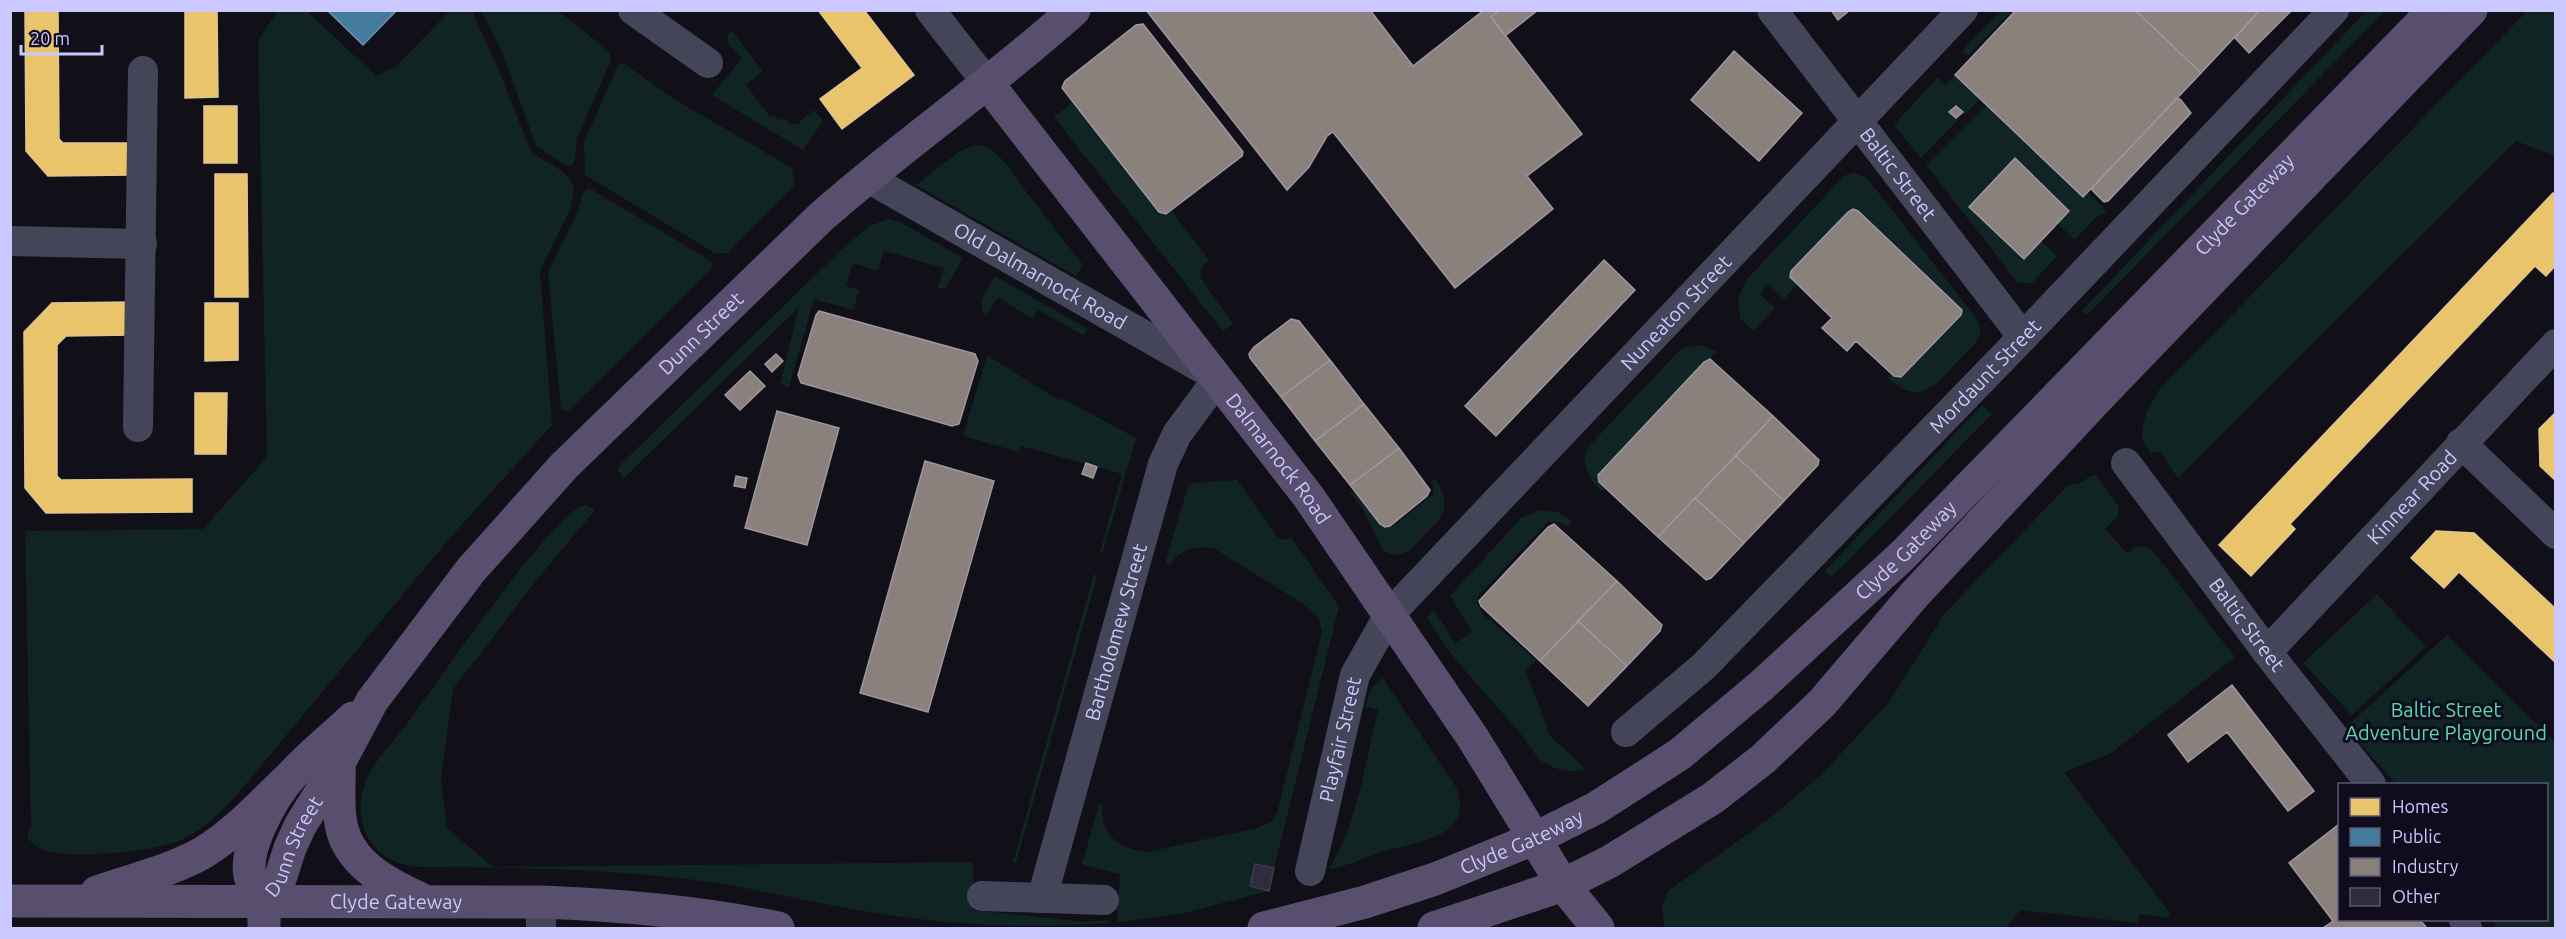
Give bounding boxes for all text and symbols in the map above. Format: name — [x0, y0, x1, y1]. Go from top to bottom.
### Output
scale bar — [21, 18, 102, 56]
text: 20 m — [30, 28, 70, 48]
street label: Baltic Street — [1856, 123, 1941, 225]
street label: Clyde Gateway — [2190, 149, 2299, 260]
street label: Old Dalmarnock Road — [950, 217, 1131, 334]
street label: Nuneaton Street — [1616, 250, 1736, 374]
street label: Dunn Street — [653, 287, 748, 379]
street label: Mordaunt Street — [1924, 314, 2045, 438]
street label: Dalmarnock Road — [1222, 389, 1336, 528]
street label: Kinnear Road — [2362, 445, 2461, 549]
street label: Clyde Gateway — [1850, 495, 1961, 604]
street label: Bartholomew Street — [1080, 541, 1151, 723]
street label: Baltic Street — [2205, 573, 2290, 676]
street label: Playfair Street — [1314, 674, 1365, 804]
park label: Baltic Street Adventure Playground — [2345, 698, 2547, 744]
legend — [2338, 783, 2548, 921]
street label: Dunn Street — [260, 791, 327, 901]
text: Homes — [2392, 796, 2449, 816]
street label: Clyde Gateway — [1456, 804, 1587, 879]
text: Public — [2392, 826, 2441, 846]
text: Industry — [2392, 856, 2459, 876]
text: Other — [2392, 886, 2440, 906]
street label: Clyde Gateway — [330, 890, 463, 913]

